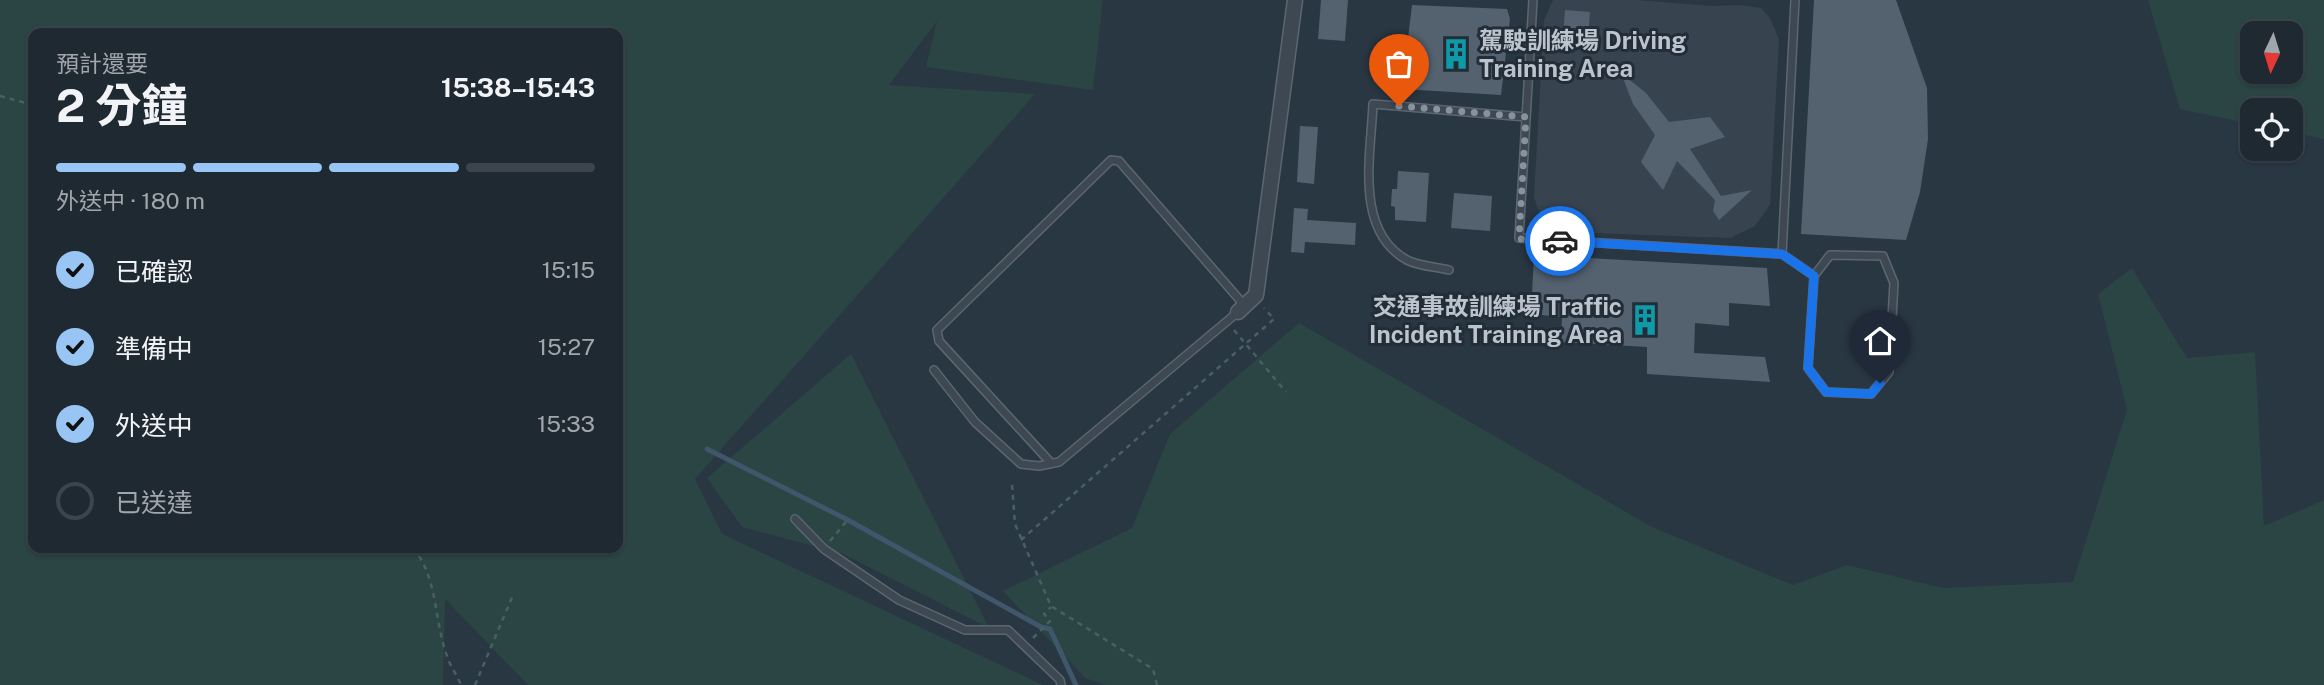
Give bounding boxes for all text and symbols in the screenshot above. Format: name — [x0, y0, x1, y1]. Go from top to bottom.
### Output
north arrow — [2240, 21, 2303, 84]
map controls — [2240, 21, 2303, 161]
place label: 駕駛訓練場 Driving Training Area — [1479, 26, 1686, 82]
pin — [1369, 34, 1429, 106]
building icon: 駕駛訓練場 Driving Training Area — [1439, 37, 1473, 71]
icon: bag — [1380, 45, 1418, 83]
text: 預計還要 — [56, 50, 148, 77]
text: 15:38–15:43 — [441, 72, 595, 103]
text: 2 分鐘 — [56, 78, 188, 132]
button: locate — [2240, 98, 2303, 161]
text: 外送中 · 180 m — [56, 187, 205, 214]
courier — [1525, 206, 1595, 276]
icon: car — [1541, 222, 1579, 260]
icon: check — [56, 251, 94, 289]
text: 已確認 — [115, 256, 193, 287]
text: 15:15 — [542, 256, 595, 283]
place label: 交通事故訓練場 Traffic Incident Training Area — [1369, 292, 1622, 348]
building icon: 交通事故訓練場 Traffic Incident Training Area — [1628, 303, 1662, 337]
pin — [1850, 311, 1910, 383]
icon: home — [1861, 322, 1899, 360]
icon: check — [56, 328, 94, 366]
text: 準備中 — [115, 333, 193, 364]
text: 15:27 — [538, 333, 595, 360]
icon: check — [56, 405, 94, 443]
text: 外送中 — [115, 410, 193, 441]
text: 15:33 — [537, 410, 595, 437]
text: 已送達 — [115, 487, 193, 518]

